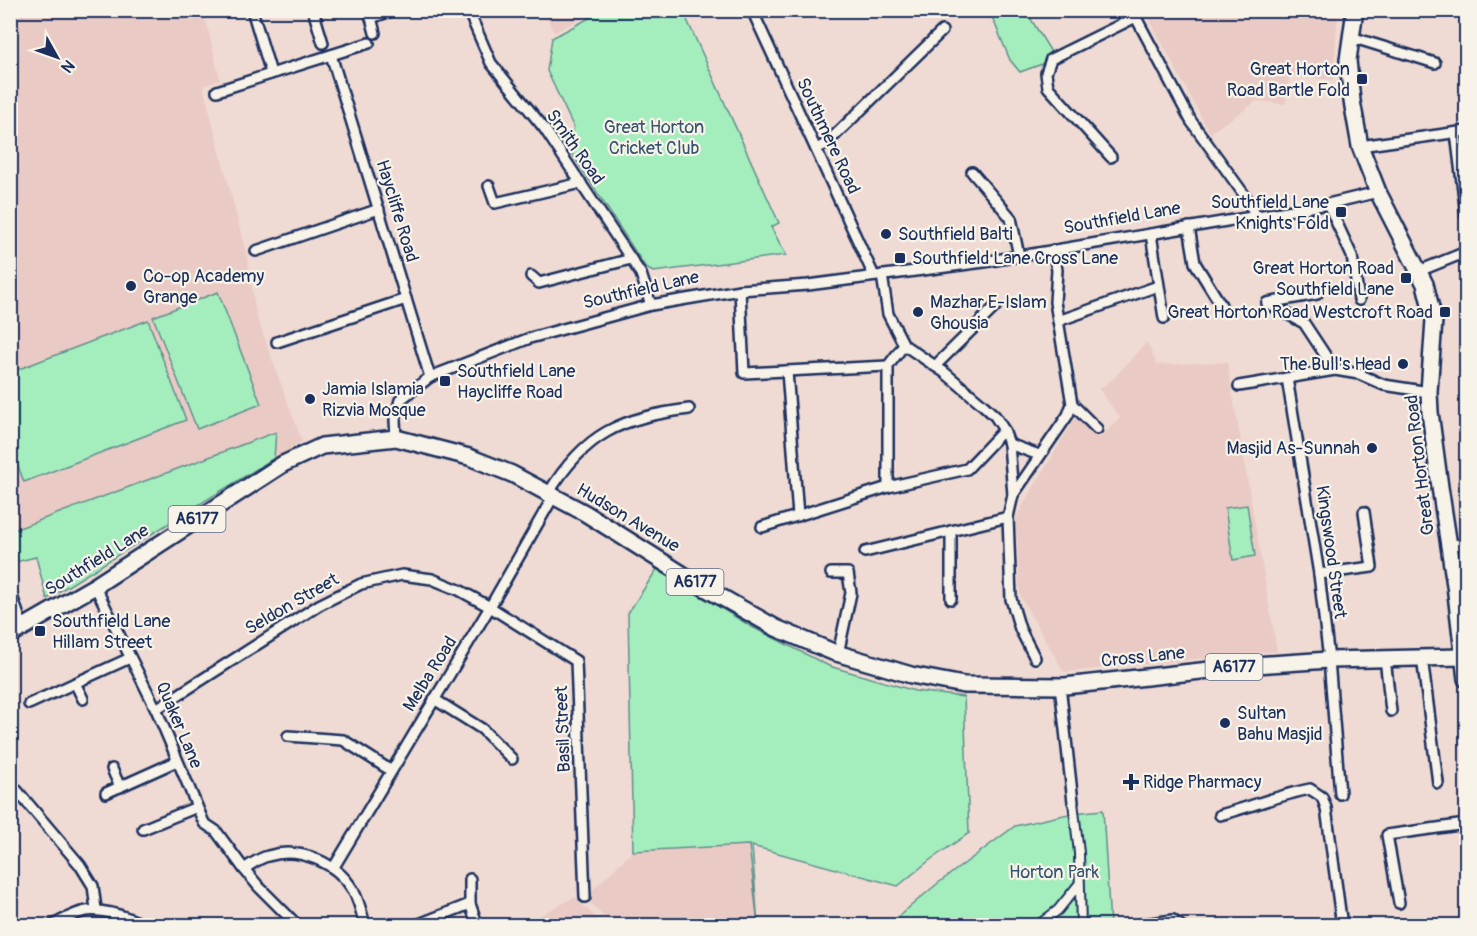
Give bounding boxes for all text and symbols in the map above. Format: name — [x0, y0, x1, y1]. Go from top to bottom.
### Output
north arrow — [27, 27, 87, 87]
text: N — [56, 55, 79, 77]
place label: Great Horton Road Bartle Fold — [1227, 58, 1350, 102]
marker: Great Horton Road Bartle Fold — [1355, 72, 1369, 86]
street label: Southmere Road — [791, 74, 865, 198]
street label: Smith Road — [541, 105, 609, 189]
park label: Great Horton Cricket Club — [604, 116, 704, 160]
street label: Haycliffe Road — [371, 157, 423, 265]
place label: Southfield Lane Knights Fold — [1211, 191, 1329, 235]
street label: Southfield Lane — [1062, 196, 1182, 240]
marker: Southfield Lane Knights Fold — [1334, 205, 1348, 219]
place label: Southfield Balti — [898, 223, 1013, 246]
marker: Southfield Balti — [879, 227, 893, 241]
place label: Southfield Lane Cross Lane — [912, 247, 1118, 270]
marker: Southfield Lane Cross Lane — [893, 251, 907, 265]
place label: Great Horton Road Southfield Lane — [1253, 257, 1394, 301]
place label: Co-op Academy Grange — [143, 265, 265, 309]
street label: Southfield Lane — [581, 265, 701, 315]
marker: Great Horton Road Southfield Lane — [1399, 271, 1413, 285]
marker: Co-op Academy Grange — [124, 279, 138, 293]
place label: Mazhar E-Islam Ghousia — [930, 291, 1047, 335]
place label: Great Horton Road Westcroft Road — [1167, 301, 1433, 324]
marker: Mazhar E-Islam Ghousia — [911, 305, 925, 319]
marker: Great Horton Road Westcroft Road — [1438, 305, 1452, 319]
place label: The Bull's Head — [1280, 353, 1391, 376]
marker: The Bull's Head — [1396, 357, 1410, 371]
place label: Southfield Lane Haycliffe Road — [457, 360, 575, 404]
marker: Southfield Lane Haycliffe Road — [438, 374, 452, 388]
place label: Jamia Islamia Rizvia Mosque — [322, 378, 426, 422]
marker: Jamia Islamia Rizvia Mosque — [303, 392, 317, 406]
street label: Great Horton Road — [1400, 393, 1440, 537]
place label: Masjid As-Sunnah — [1226, 437, 1360, 460]
marker: Masjid As-Sunnah — [1365, 441, 1379, 455]
street label: Hudson Avenue — [572, 478, 684, 558]
street label: Kingswood Street — [1310, 484, 1352, 621]
road number: A6177 — [168, 506, 226, 532]
street label: Southfield Lane — [41, 519, 153, 601]
street label: Seldon Street — [241, 568, 344, 640]
road number: A6177 — [666, 569, 724, 595]
place label: Southfield Lane Hillam Street — [52, 610, 170, 654]
marker: Southfield Lane Hillam Street — [33, 624, 47, 638]
street label: Melba Road — [398, 632, 462, 716]
street label: Cross Lane — [1100, 641, 1186, 673]
road number: A6177 — [1206, 654, 1262, 680]
street label: Quaker Lane — [150, 678, 208, 772]
street label: Basil Street — [550, 684, 576, 773]
place label: Sultan Bahu Masjid — [1237, 702, 1323, 746]
marker: Sultan Bahu Masjid — [1218, 716, 1232, 730]
place label: Ridge Pharmacy — [1143, 771, 1262, 794]
marker: Ridge Pharmacy — [1124, 775, 1138, 789]
park label: Horton Park — [1009, 861, 1099, 884]

